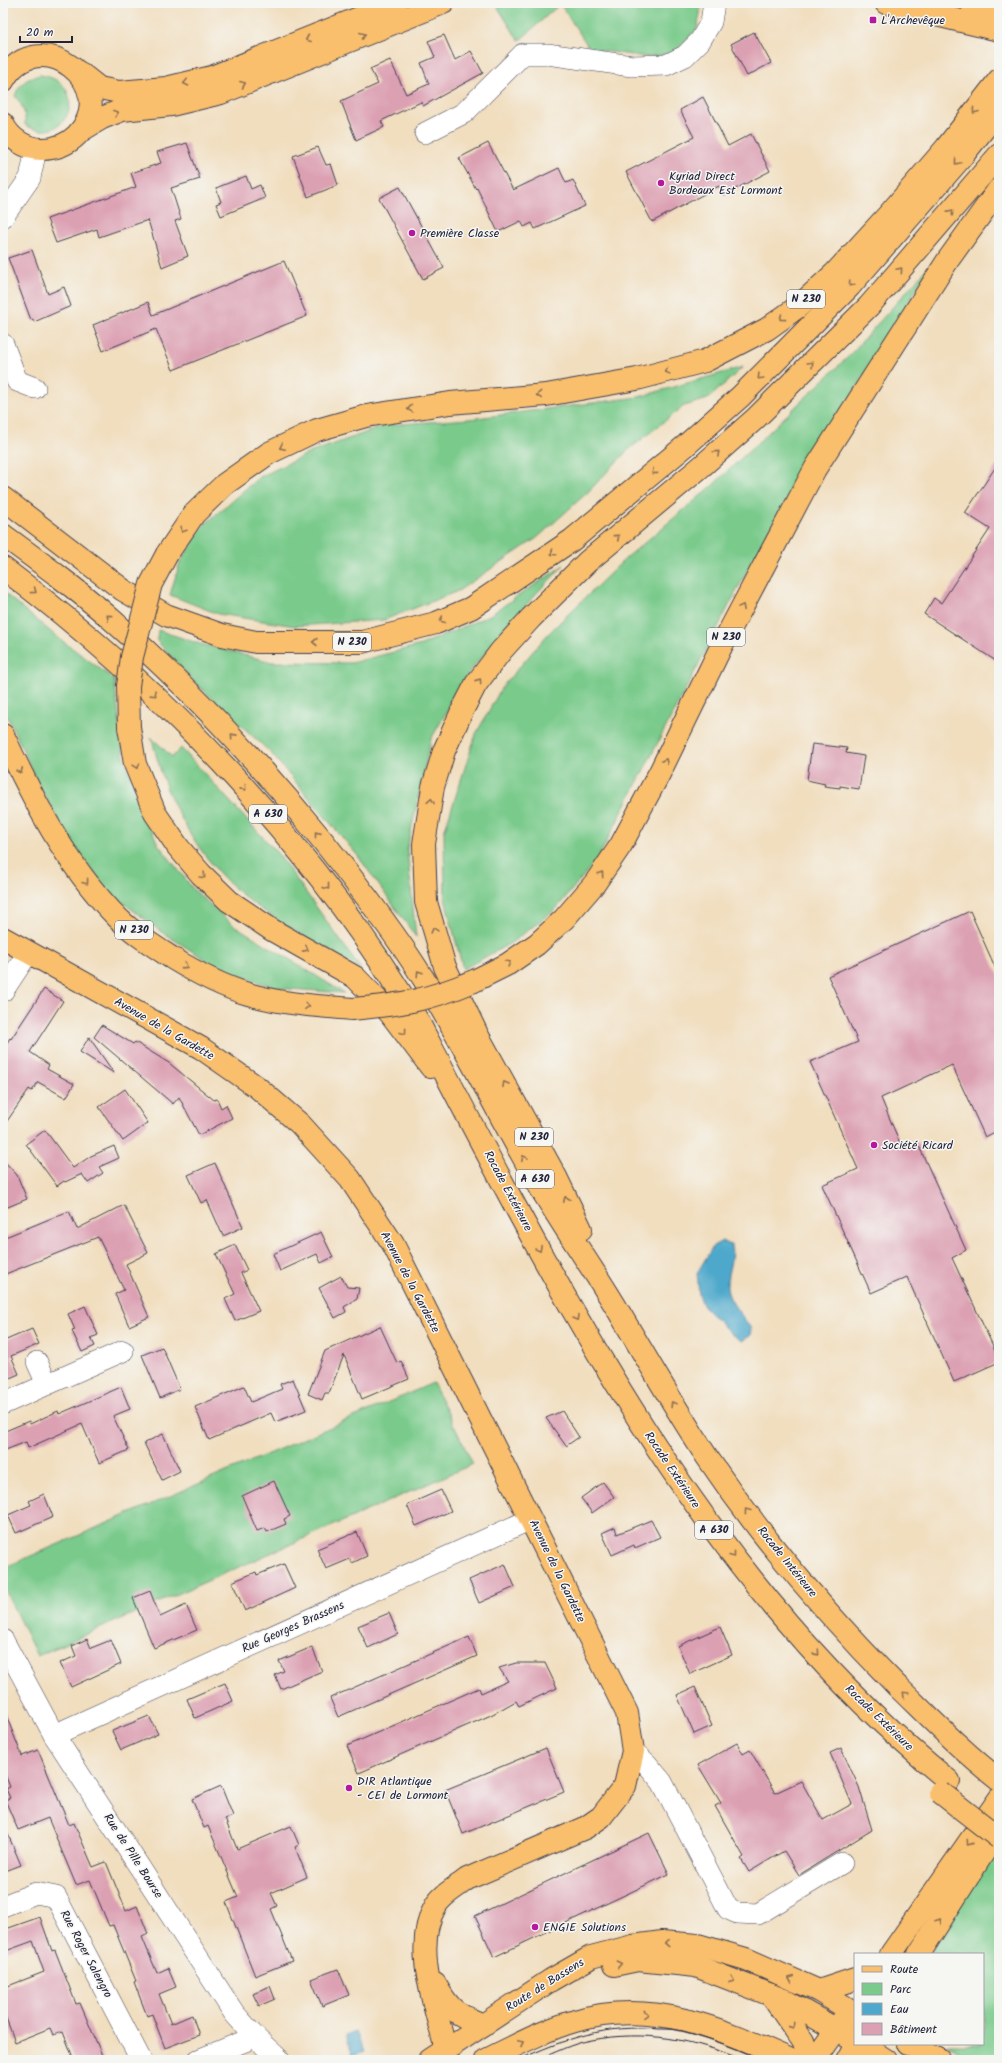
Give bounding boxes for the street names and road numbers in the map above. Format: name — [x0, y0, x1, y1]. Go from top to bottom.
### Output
road number: N 230 — [787, 290, 825, 308]
road number: N 230 — [707, 628, 745, 646]
road number: N 230 — [333, 633, 371, 651]
road number: A 630 — [249, 805, 287, 823]
road number: N 230 — [115, 921, 153, 939]
street label: Avenue de la Gardette — [110, 993, 218, 1066]
road number: N 230 — [515, 1128, 553, 1146]
street label: Rocade Extérieure — [479, 1147, 538, 1235]
road number: A 630 — [516, 1170, 554, 1188]
street label: Avenue de la Gardette — [375, 1228, 445, 1337]
street label: Rocade Extérieure — [639, 1428, 705, 1513]
street label: Avenue de la Gardette — [524, 1516, 591, 1626]
road number: A 630 — [695, 1521, 733, 1539]
street label: Rocade Intérieure — [752, 1522, 822, 1602]
street label: Rue Georges Brassens — [239, 1596, 347, 1658]
street label: Rocade Extérieure — [840, 1680, 918, 1756]
street label: Rue de Pille Bourse — [98, 1810, 168, 1903]
street label: Rue Roger Salengro — [55, 1907, 117, 2001]
street label: Route de Bassens — [502, 1953, 588, 2017]

